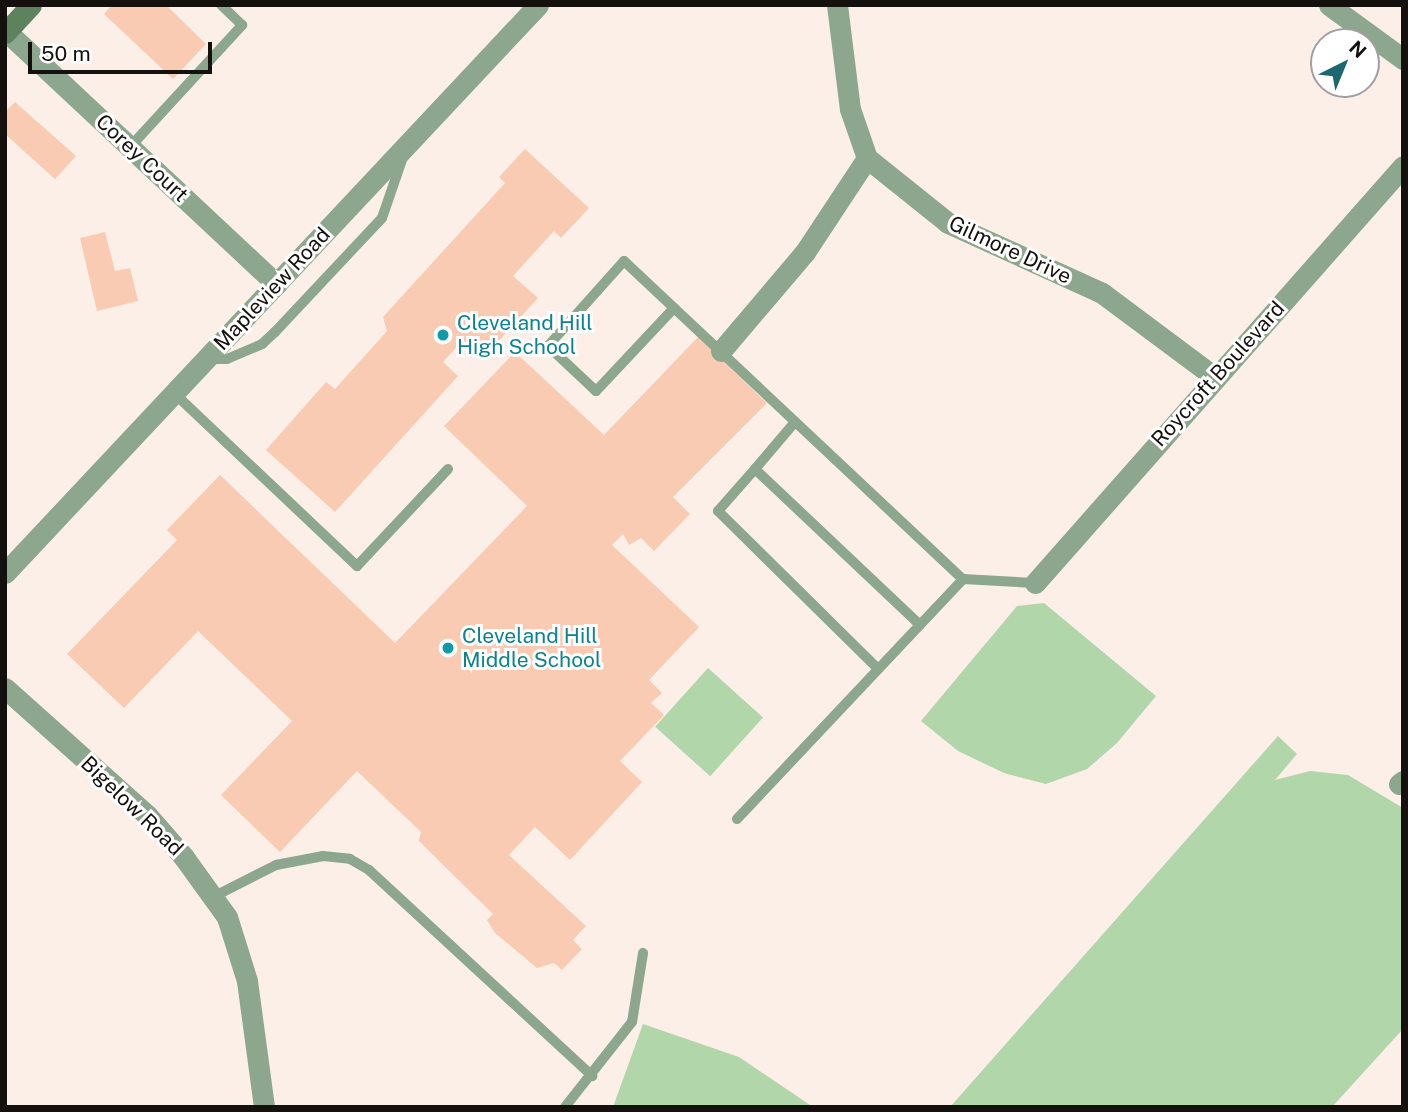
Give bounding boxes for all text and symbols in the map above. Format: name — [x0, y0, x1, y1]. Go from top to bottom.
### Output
scale bar — [32, 28, 215, 72]
north arrow — [1310, 28, 1380, 98]
text: N — [1345, 36, 1371, 62]
text: 50 m — [41, 41, 91, 66]
street label: Corey Court — [91, 109, 193, 207]
street label: Gilmore Drive — [945, 211, 1075, 289]
street label: Mapleview Road — [209, 222, 335, 356]
street label: Roycroft Boulevard — [1146, 296, 1290, 452]
place label: Cleveland Hill High School — [457, 310, 593, 360]
marker: Cleveland Hill High School — [435, 327, 451, 343]
place label: Cleveland Hill Middle School — [462, 623, 601, 673]
marker: Cleveland Hill Middle School — [440, 640, 456, 656]
street label: Bigelow Road — [76, 751, 188, 861]

